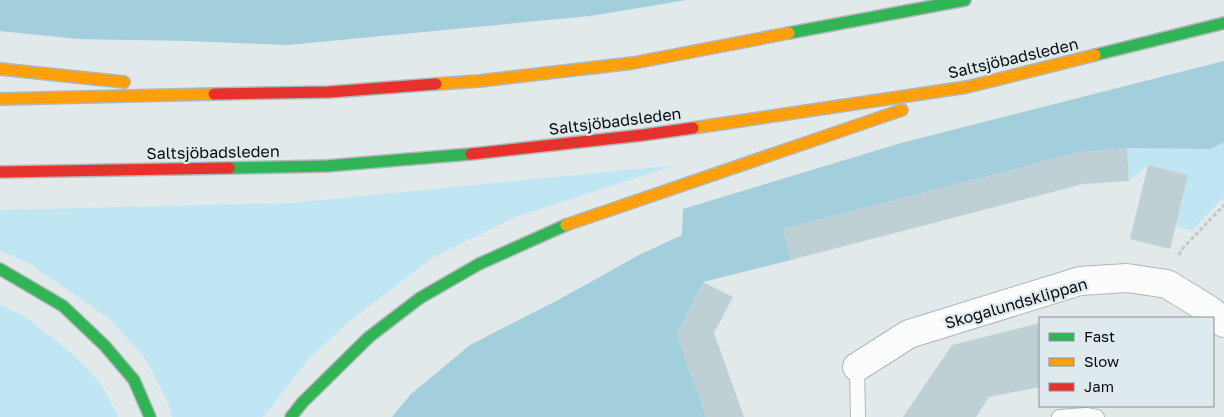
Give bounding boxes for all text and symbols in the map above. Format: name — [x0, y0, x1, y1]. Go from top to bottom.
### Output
street label: Saltsjöbadsleden — [946, 33, 1080, 83]
street label: Saltsjöbadsleden — [548, 103, 682, 139]
street label: Saltsjöbadsleden — [146, 141, 280, 163]
street label: Skogalundsklippan — [942, 273, 1090, 333]
legend — [1039, 317, 1214, 407]
text: Fast — [1084, 327, 1115, 345]
text: Slow — [1084, 352, 1119, 370]
text: Jam — [1084, 377, 1114, 395]

